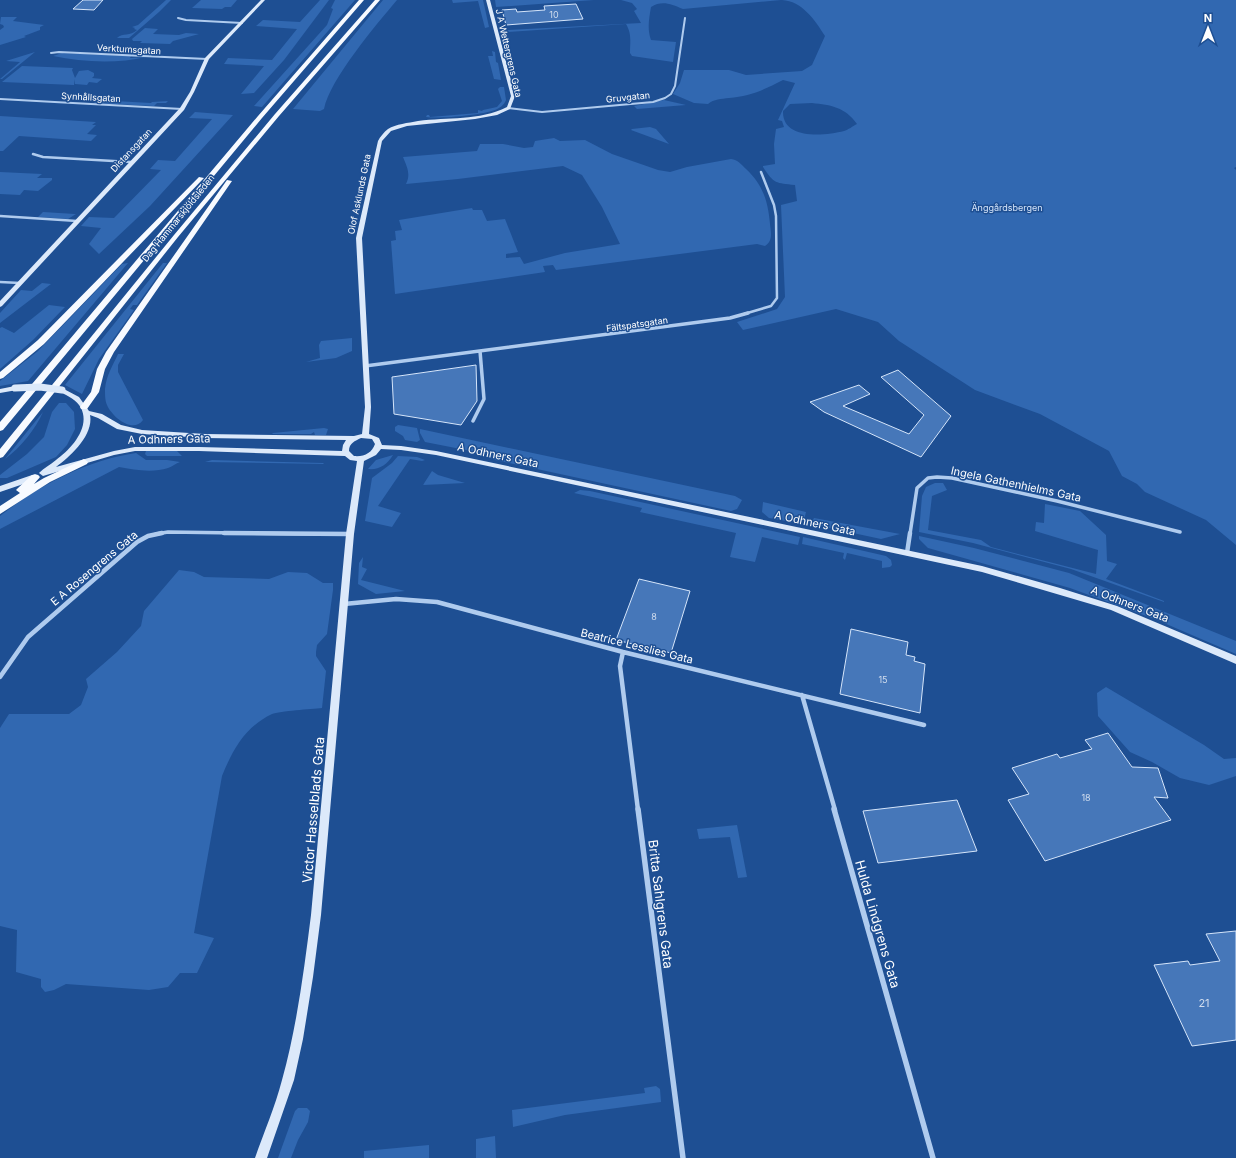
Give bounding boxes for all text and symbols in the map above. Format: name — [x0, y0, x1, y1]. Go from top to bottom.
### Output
street label: J A Wettergrens Gata — [493, 8, 525, 98]
north arrow — [1188, 8, 1228, 48]
house number: 10 — [549, 9, 559, 20]
text: N — [1204, 11, 1212, 25]
street label: Verktumsgatan — [97, 42, 161, 56]
street label: Gruvgatan — [605, 89, 651, 105]
street label: Synhållsgatan — [61, 90, 121, 104]
street label: Distansgatan — [108, 126, 154, 174]
street label: Olof Asklunds Gata — [345, 153, 373, 235]
street label: Dag Hammarskjöldsleden — [140, 172, 216, 264]
park label: Änggårdsbergen — [971, 202, 1043, 213]
street label: Fältspatsgatan — [605, 314, 669, 334]
street label: A Odhners Gata — [128, 431, 210, 447]
street label: A Odhners Gata — [456, 440, 540, 470]
street label: Ingela Gathenhielms Gata — [950, 463, 1082, 505]
street label: A Odhners Gata — [773, 508, 857, 538]
street label: E A Rosengrens Gata — [48, 527, 140, 609]
street label: A Odhners Gata — [1089, 583, 1171, 625]
house number: 8 — [651, 611, 657, 622]
street label: Beatrice Lesslies Gata — [579, 625, 695, 667]
house number: 15 — [878, 674, 888, 685]
street label: Victor Hasselblads Gata — [299, 736, 327, 884]
house number: 18 — [1081, 792, 1091, 803]
street label: Britta Sahlgrens Gata — [645, 839, 677, 969]
street label: Hulda Lindgrens Gata — [852, 858, 904, 990]
house number: 21 — [1198, 996, 1210, 1010]

